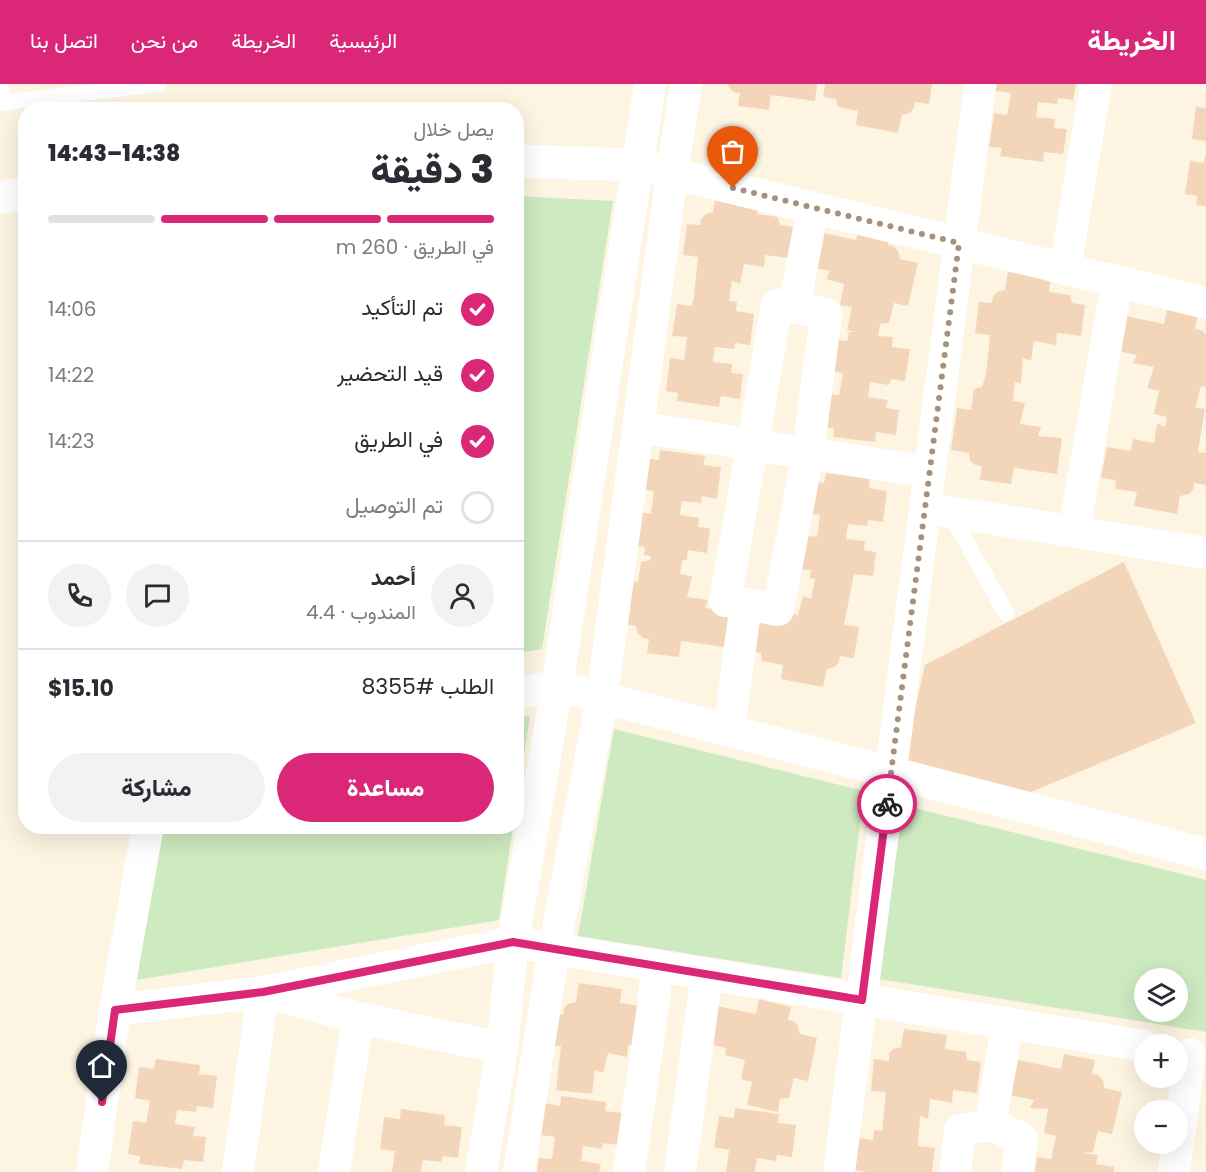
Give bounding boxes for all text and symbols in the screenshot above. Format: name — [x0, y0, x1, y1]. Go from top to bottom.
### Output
text: الخريطة — [1087, 21, 1176, 60]
text: اتصل بنا — [30, 26, 98, 55]
text: من نحن — [131, 26, 198, 55]
text: الخريطة — [231, 26, 296, 55]
text: الرئيسية — [329, 26, 397, 55]
text: يصل خلال — [414, 115, 494, 143]
pin — [707, 126, 758, 188]
icon: bag — [716, 135, 749, 168]
text: 14:38–14:43 — [48, 138, 180, 169]
text: 3 دقيقة — [370, 142, 494, 197]
text: في الطريق · 260 m — [336, 233, 494, 261]
text: تم التأكيد — [361, 292, 443, 323]
icon: check — [461, 293, 494, 326]
text: 14:06 — [48, 295, 97, 323]
text: قيد التحضير — [337, 358, 443, 389]
icon: check — [461, 359, 494, 392]
text: 14:22 — [48, 361, 94, 389]
text: في الطريق — [354, 424, 443, 455]
icon: check — [461, 425, 494, 458]
text: 14:23 — [48, 427, 95, 455]
text: تم التوصيل — [345, 490, 443, 521]
text: أحمد — [371, 562, 416, 593]
button: phone — [48, 564, 111, 627]
button: chat — [126, 564, 189, 627]
button: person — [431, 564, 494, 627]
text: المندوب · 4.4 — [306, 598, 416, 626]
text: الطلب #8355 — [361, 671, 494, 702]
text: $15.10 — [48, 673, 114, 704]
button: مشاركة — [48, 753, 265, 822]
button: مساعدة — [277, 753, 494, 822]
courier — [857, 774, 917, 834]
icon: bike — [871, 788, 904, 821]
map controls — [1134, 968, 1188, 1154]
button: layers — [1134, 968, 1188, 1022]
button: + — [1134, 1034, 1188, 1088]
pin — [76, 1040, 127, 1102]
icon: home — [85, 1049, 118, 1082]
button: − — [1134, 1100, 1188, 1154]

